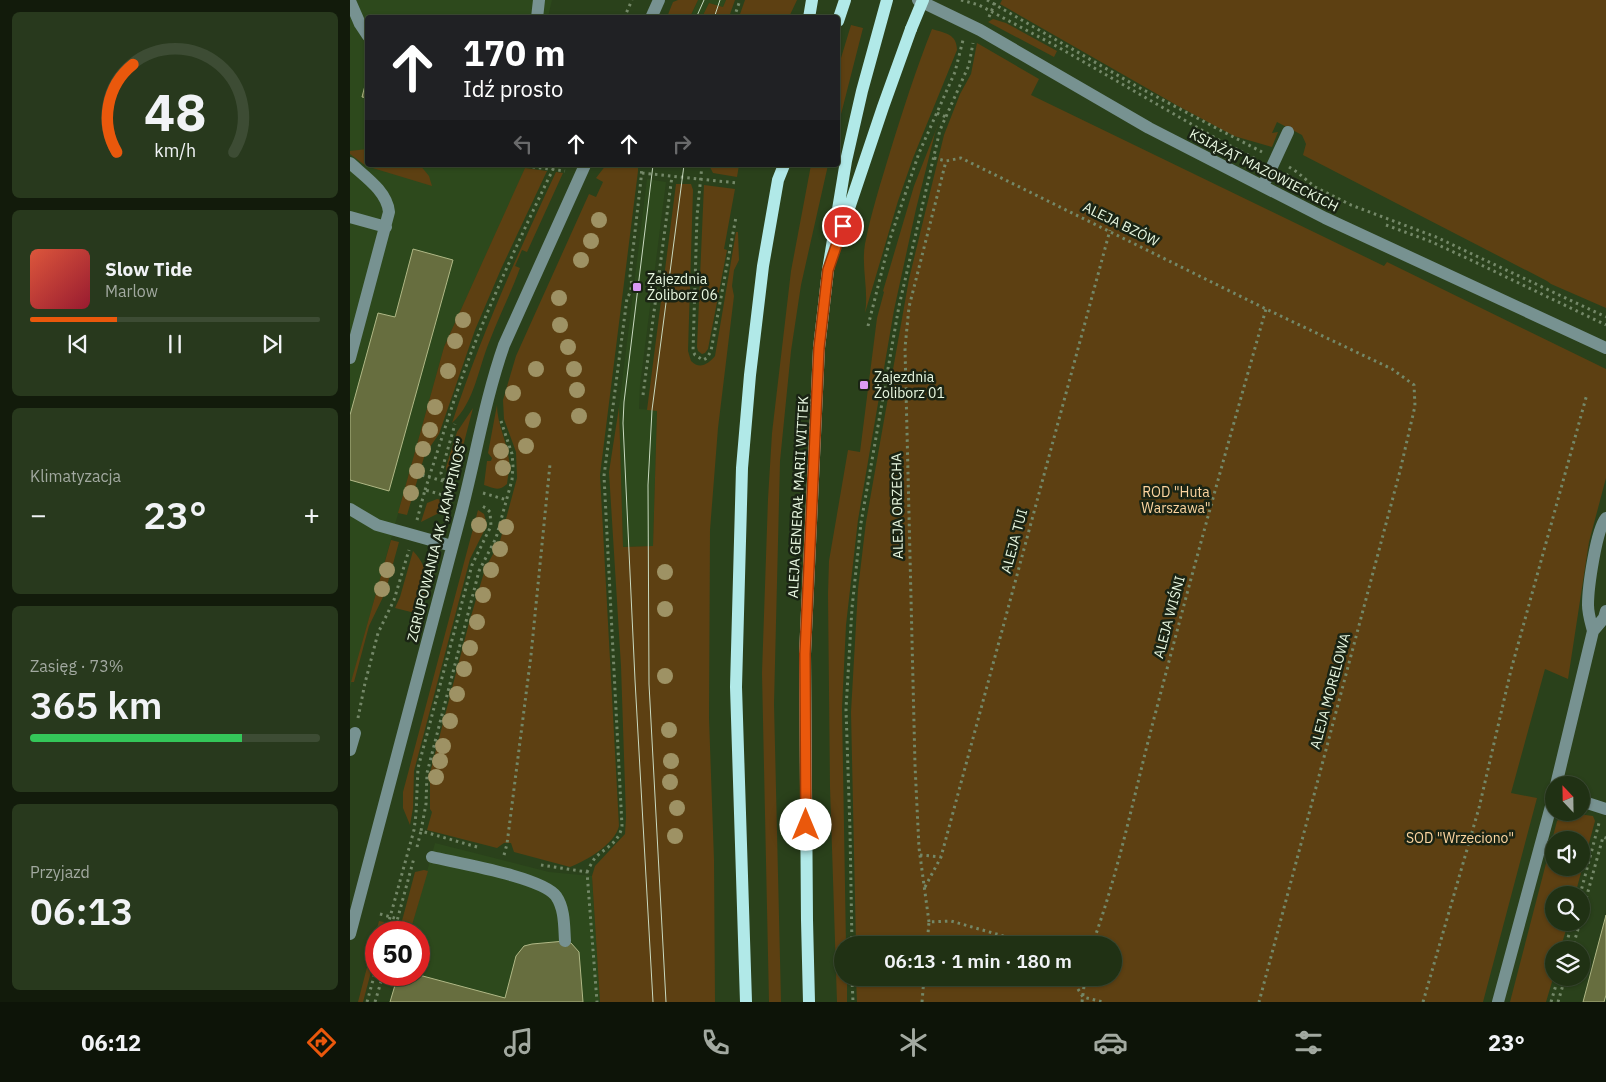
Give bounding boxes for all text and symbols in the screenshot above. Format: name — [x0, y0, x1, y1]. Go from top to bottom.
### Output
text: 170 m — [463, 30, 566, 76]
icon: ahead — [380, 35, 445, 100]
text: Idź prosto — [463, 74, 563, 103]
text: 48 — [144, 78, 206, 145]
street label: KSIĄŻĄT MAZOWIECKICH — [1186, 124, 1342, 216]
icon: left — [509, 130, 537, 158]
icon: ahead — [562, 130, 590, 158]
icon: ahead — [615, 130, 643, 158]
icon: right — [668, 130, 696, 158]
text: km/h — [154, 139, 196, 162]
street label: ALEJA BZÓW — [1080, 197, 1163, 250]
pin — [822, 205, 864, 247]
icon: arrive — [829, 212, 857, 240]
text: Slow Tide — [105, 257, 192, 281]
place label: Zajezdnia Żoliborz 06 — [647, 270, 718, 304]
text: Marlow — [105, 281, 158, 301]
marker: Zajezdnia Żoliborz 06 — [631, 281, 643, 293]
icon: previous — [64, 330, 92, 358]
icon: pause — [161, 330, 189, 358]
icon: next — [258, 330, 286, 358]
place label: Zajezdnia Żoliborz 01 — [874, 368, 945, 402]
marker: Zajezdnia Żoliborz 01 — [858, 379, 870, 391]
street label: ALEJA GENERAŁ MARII WITTEK — [784, 395, 812, 599]
street label: ZGRUPOWANIA AK „KAMPINOS” — [403, 436, 471, 644]
street label: ALEJA ORZECHA — [887, 453, 907, 559]
text: Klimatyzacja — [30, 466, 121, 486]
park label: ROD "Huta Warszawa" — [1141, 483, 1211, 517]
text: 23° — [143, 490, 207, 539]
text: − — [30, 496, 47, 533]
text: + — [303, 496, 320, 533]
street label: ALEJA TUI — [997, 507, 1031, 575]
street label: ALEJA WIŚNI — [1148, 573, 1189, 660]
street label: ALEJA MORELOWA — [1306, 631, 1354, 751]
text: Zasięg · 73% — [30, 656, 124, 676]
text: 365 km — [30, 680, 162, 729]
north arrow — [1545, 776, 1590, 821]
map controls — [1545, 776, 1590, 986]
position arrow — [779, 798, 831, 850]
park label: SOD "Wrzeciono" — [1406, 829, 1514, 847]
button: sound — [1545, 831, 1590, 876]
text: Przyjazd — [30, 862, 90, 882]
text: 06:13 — [30, 886, 133, 935]
button: search — [1545, 886, 1590, 931]
speed limit sign: 50 — [365, 921, 430, 986]
button: layers — [1545, 941, 1590, 986]
text: 06:13 · 1 min · 180 m — [884, 949, 1072, 973]
icon: directions — [304, 1025, 339, 1060]
icon: music — [501, 1025, 536, 1060]
icon: phone — [698, 1025, 733, 1060]
icon: climate — [896, 1025, 931, 1060]
icon: car — [1093, 1025, 1128, 1060]
icon: filters — [1291, 1025, 1326, 1060]
text: 06:12 — [81, 1028, 141, 1057]
text: 23° — [1488, 1028, 1525, 1057]

